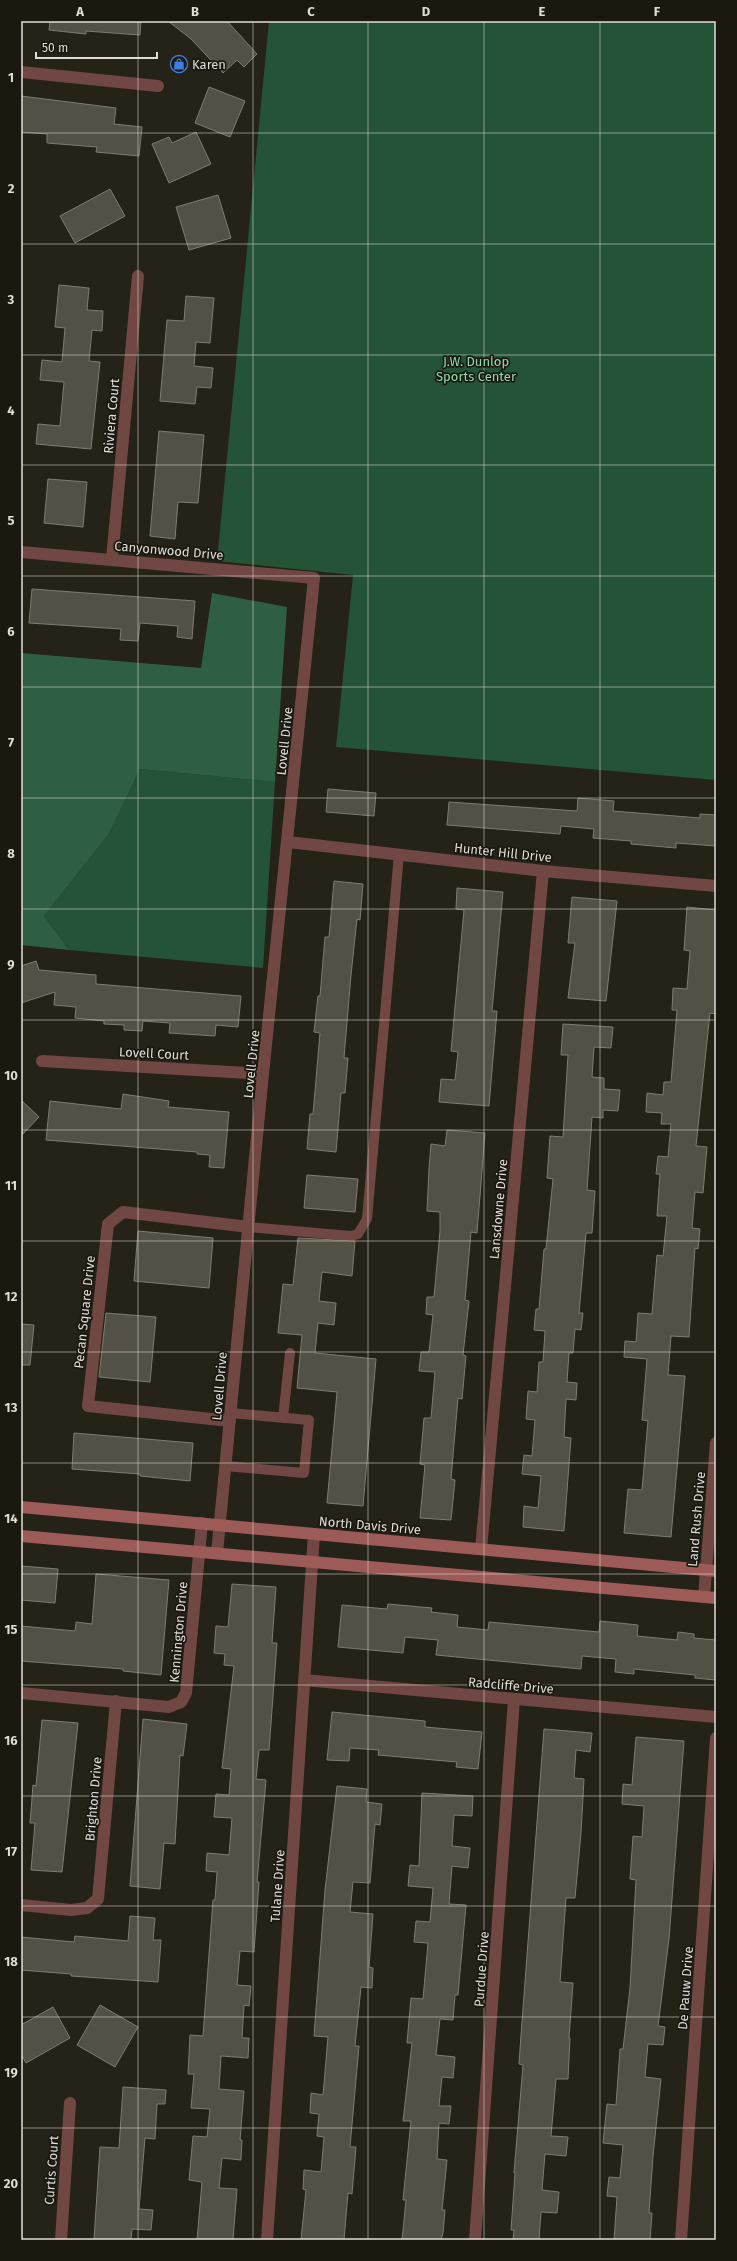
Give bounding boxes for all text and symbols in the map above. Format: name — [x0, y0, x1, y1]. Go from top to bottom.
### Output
text: A — [75, 4, 84, 19]
text: B — [191, 4, 199, 19]
text: C — [307, 4, 315, 19]
text: D — [422, 4, 431, 19]
text: E — [539, 4, 546, 19]
text: F — [654, 4, 661, 19]
scale bar — [36, 34, 157, 60]
text: 50 m — [42, 41, 68, 55]
shop icon: Karen — [169, 54, 189, 74]
place label: Karen — [192, 57, 226, 72]
text: 1 — [8, 70, 14, 85]
text: 2 — [8, 181, 15, 196]
text: 3 — [7, 292, 15, 307]
park label: J.W. Dunlop Sports Center — [436, 354, 516, 384]
street label: Riviera Court — [101, 377, 122, 454]
text: 4 — [7, 403, 15, 418]
text: 5 — [8, 513, 15, 528]
street label: Canyonwood Drive — [114, 538, 224, 563]
text: 6 — [7, 624, 15, 639]
street label: Lovell Drive — [273, 706, 296, 776]
text: 7 — [8, 735, 14, 750]
street label: Hunter Hill Drive — [453, 840, 553, 865]
text: 8 — [7, 846, 15, 861]
text: 9 — [7, 957, 15, 972]
street label: Lovell Drive — [240, 1029, 263, 1099]
street label: Lovell Court — [119, 1044, 190, 1063]
text: 10 — [4, 1068, 18, 1083]
street label: Lansdowne Drive — [487, 1158, 510, 1260]
text: 11 — [5, 1178, 17, 1193]
street label: Pecan Square Drive — [71, 1255, 98, 1369]
text: 12 — [5, 1289, 18, 1304]
street label: Lovell Drive — [209, 1351, 230, 1421]
text: 13 — [5, 1400, 18, 1415]
street label: Land Rush Drive — [685, 1471, 708, 1567]
text: 14 — [4, 1511, 18, 1526]
street label: North Davis Drive — [318, 1514, 422, 1537]
street label: Kennington Drive — [167, 1581, 190, 1683]
text: 15 — [4, 1622, 18, 1637]
street label: Radcliffe Drive — [468, 1674, 554, 1697]
text: 16 — [4, 1733, 18, 1748]
street label: Brighton Drive — [82, 1756, 105, 1842]
text: 17 — [5, 1844, 17, 1859]
street label: Tulane Drive — [267, 1849, 288, 1923]
street label: Purdue Drive — [471, 1931, 492, 2007]
street label: De Pauw Drive — [675, 1946, 696, 2030]
text: 18 — [4, 1954, 18, 1969]
text: 19 — [4, 2065, 18, 2080]
street label: Curtis Court — [42, 2135, 61, 2205]
text: 20 — [4, 2176, 19, 2191]

